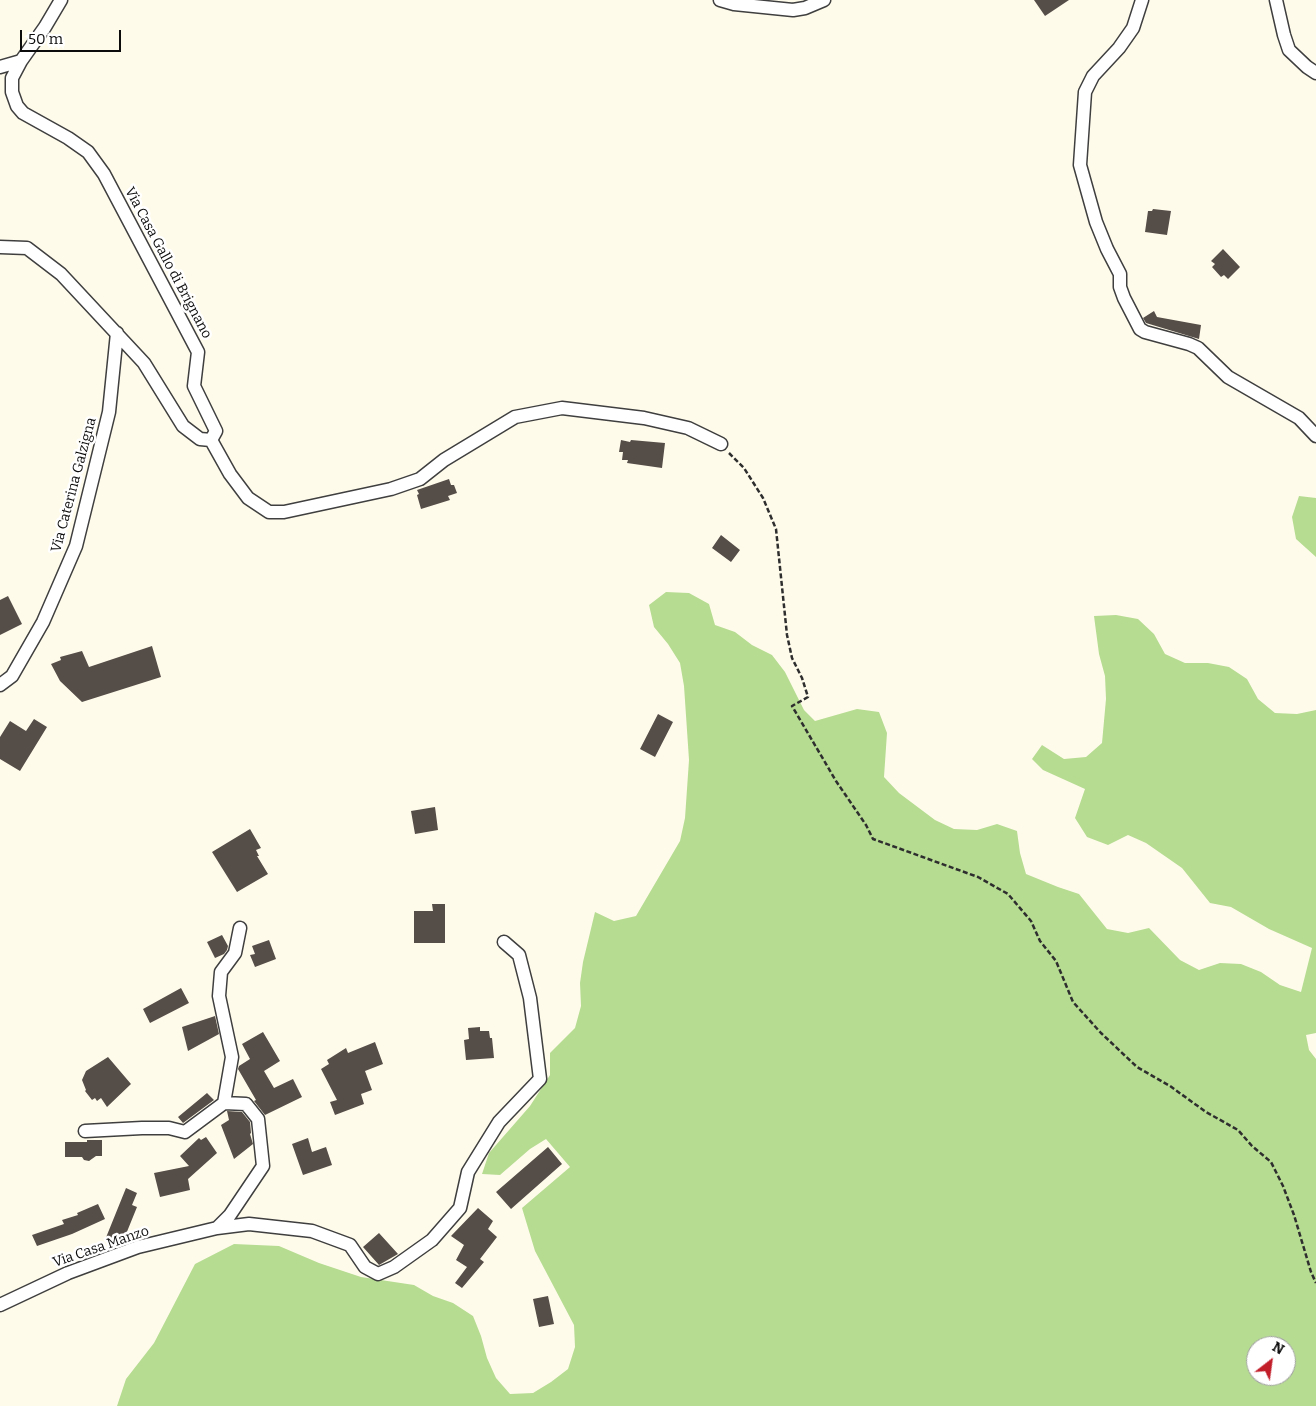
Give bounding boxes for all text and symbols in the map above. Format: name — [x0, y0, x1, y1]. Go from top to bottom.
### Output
scale bar — [22, 20, 124, 52]
text: 50 m — [28, 30, 63, 48]
street label: Via Casa Gallo di Brignano — [121, 184, 215, 342]
street label: Via Caterina Galzigna — [48, 416, 100, 554]
street label: Via Casa Manzo — [51, 1223, 151, 1271]
north arrow — [1246, 1336, 1296, 1386]
text: N — [1269, 1338, 1287, 1359]

